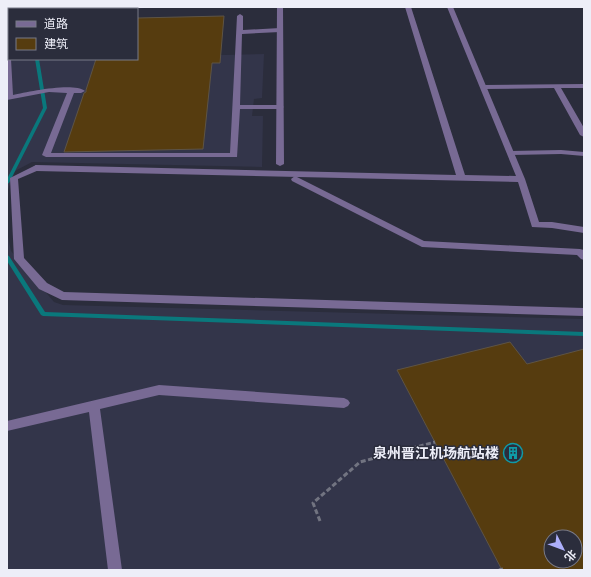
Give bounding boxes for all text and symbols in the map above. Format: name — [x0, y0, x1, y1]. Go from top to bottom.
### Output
legend — [8, 8, 138, 60]
text: 道路 — [44, 16, 68, 32]
text: 建筑 — [44, 36, 68, 52]
building icon: 泉州晋江机场航站楼 — [502, 442, 524, 464]
place label: 泉州晋江机场航站楼 — [373, 444, 499, 462]
north arrow — [543, 529, 583, 569]
text: 北 — [562, 547, 579, 564]

